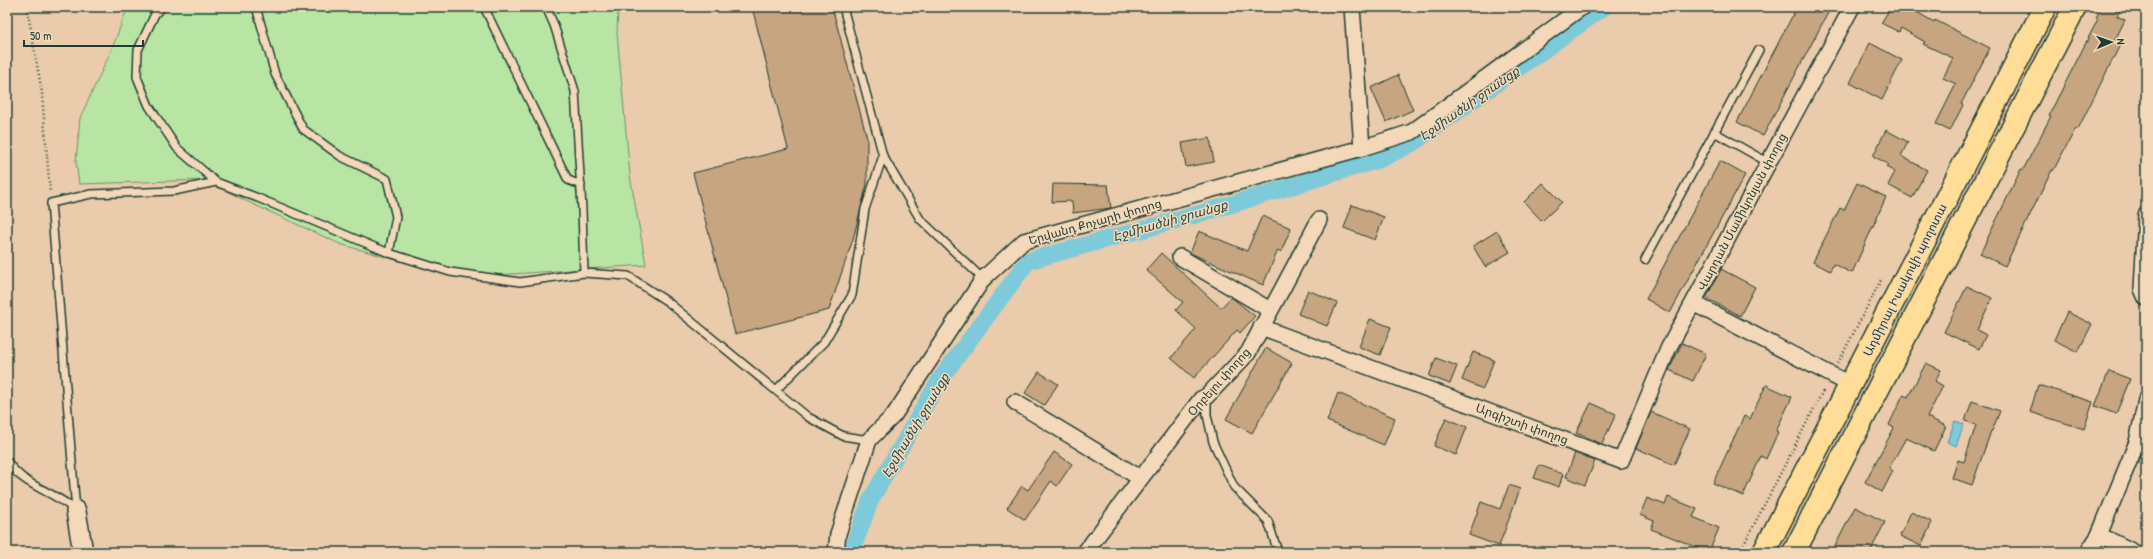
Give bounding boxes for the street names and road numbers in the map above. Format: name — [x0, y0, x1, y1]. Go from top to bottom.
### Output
street label: Վարդան Մամիկոնյան փողոց — [1693, 130, 1790, 294]
street label: Երվանդ Քոչարի փողոց — [1026, 194, 1163, 249]
street label: Ադմիրալ Իսակովի պողոտա — [1859, 201, 1951, 359]
street label: Օրբելու փողոց — [1183, 344, 1254, 420]
street label: Արգիշտի փողոց — [1473, 399, 1571, 448]

